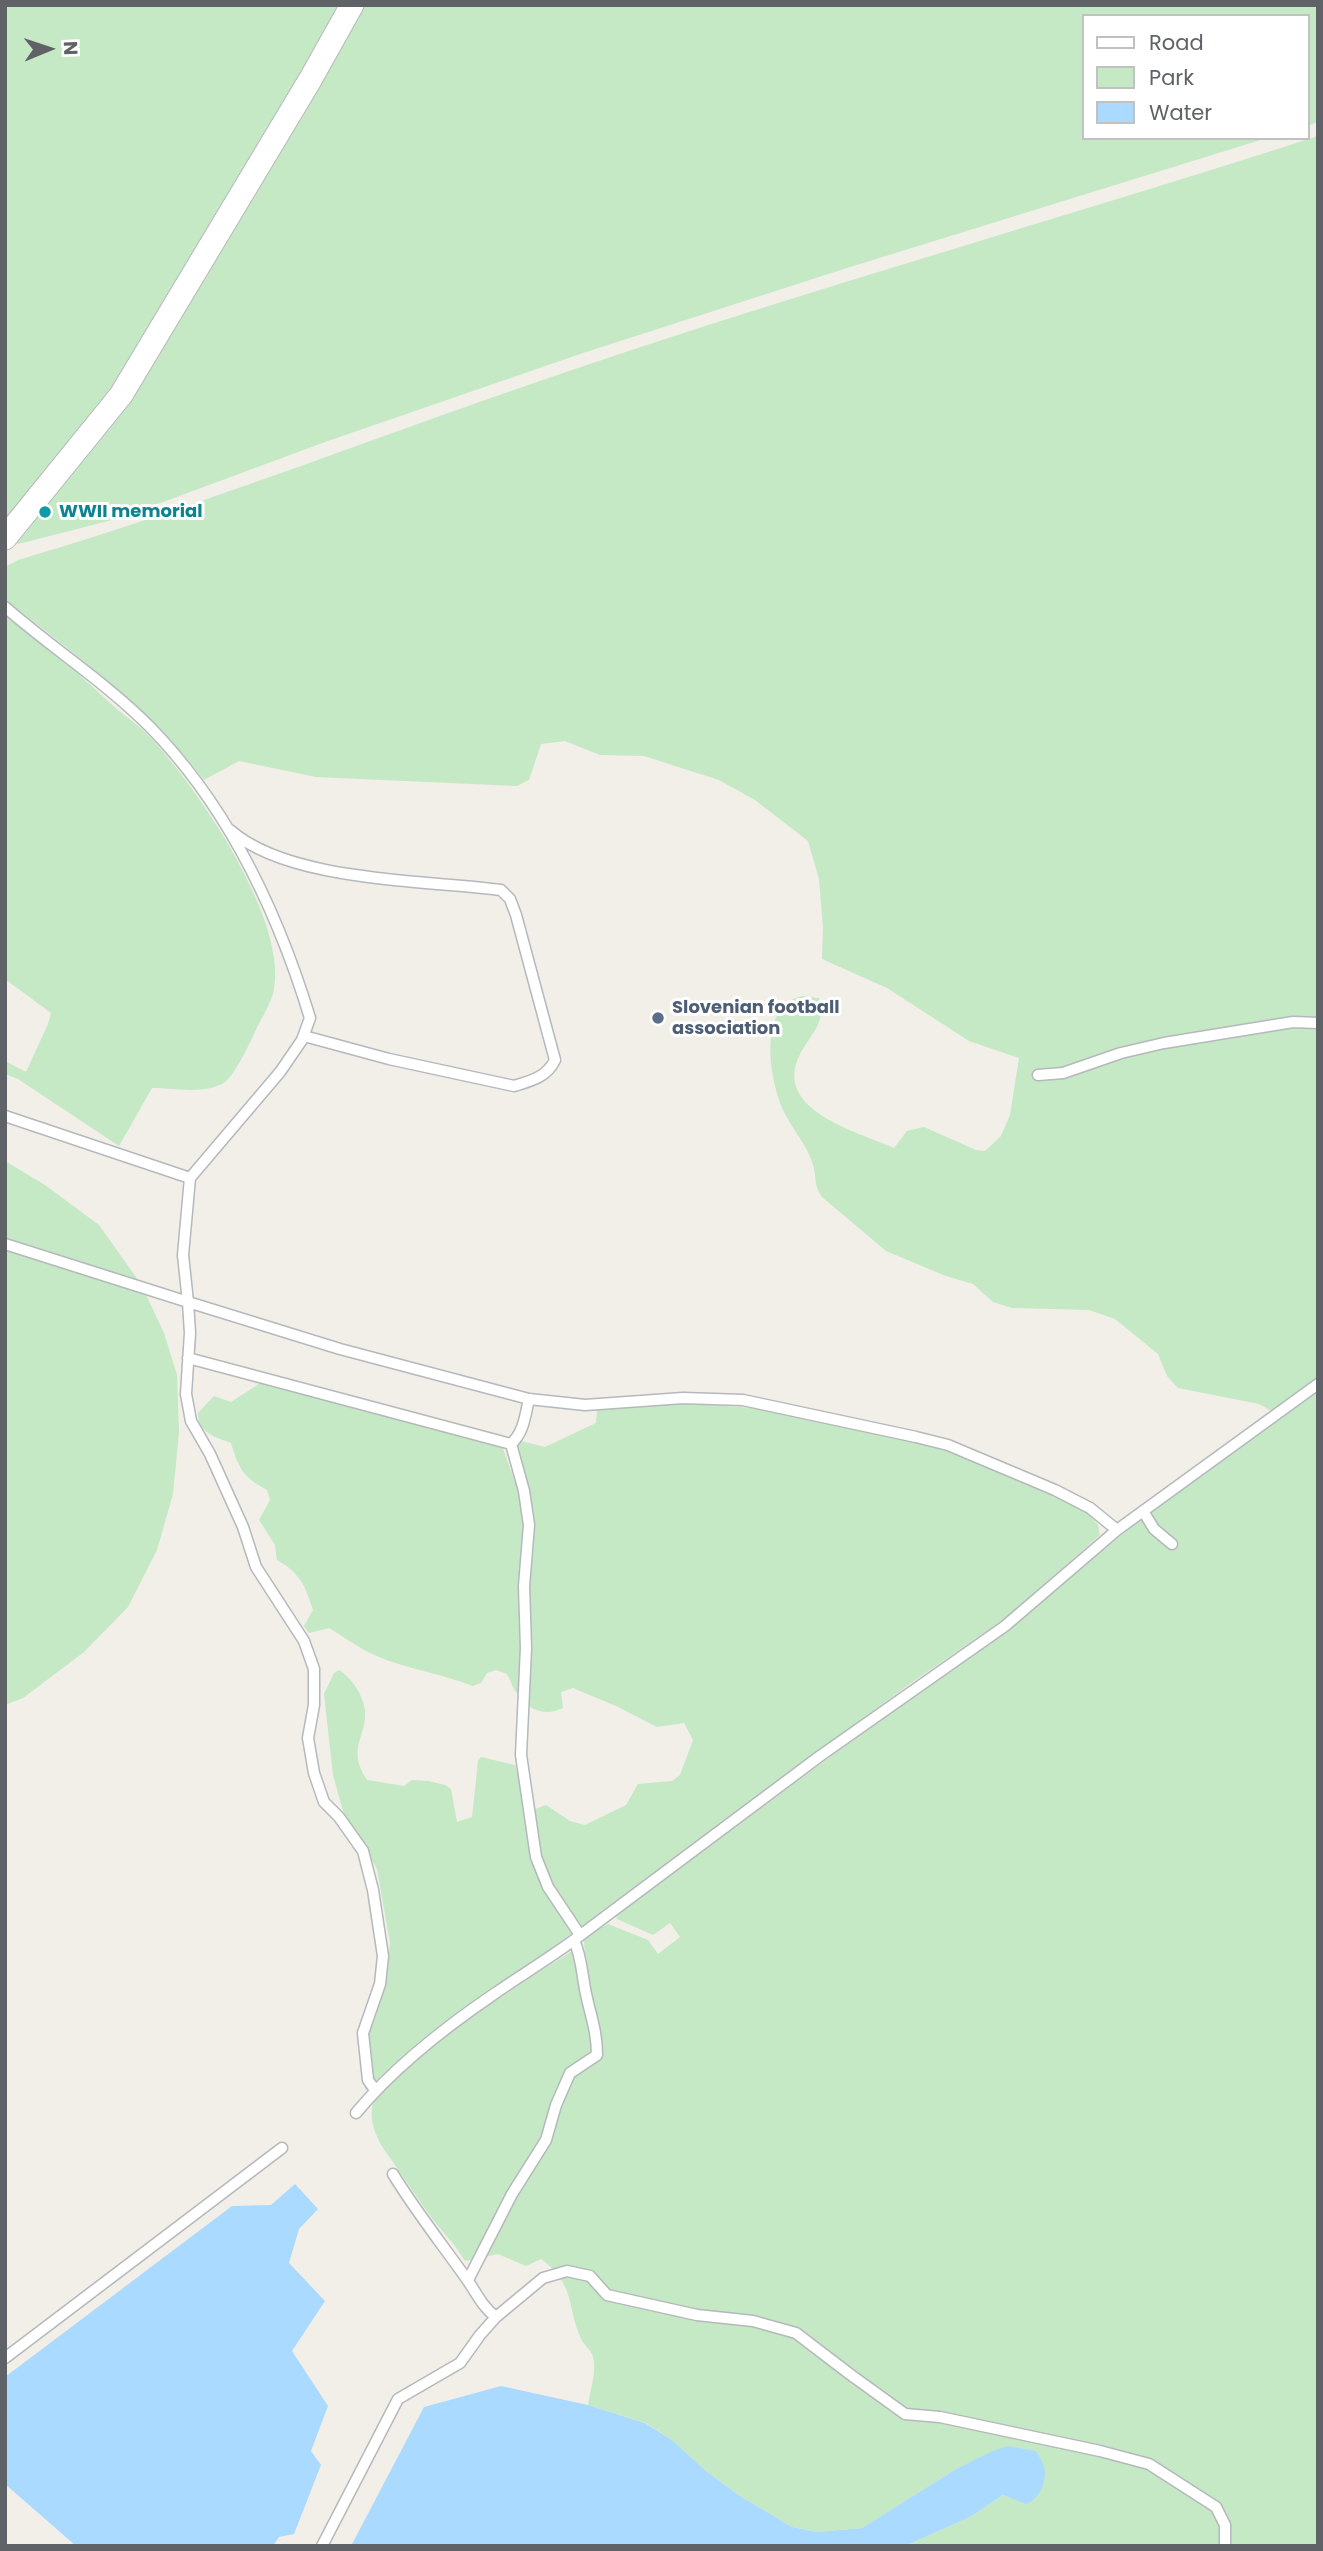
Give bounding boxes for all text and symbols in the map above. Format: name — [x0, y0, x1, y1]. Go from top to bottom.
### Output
north arrow — [14, 14, 84, 84]
legend — [1082, 14, 1309, 140]
text: Road — [1149, 28, 1204, 57]
text: N — [57, 41, 84, 56]
text: Park — [1149, 63, 1194, 92]
text: Water — [1149, 98, 1212, 127]
place label: WWII memorial — [59, 501, 203, 523]
marker: WWII memorial — [37, 504, 53, 520]
place label: Slovenian football association — [672, 997, 840, 1040]
marker: Slovenian football association — [650, 1010, 666, 1026]

